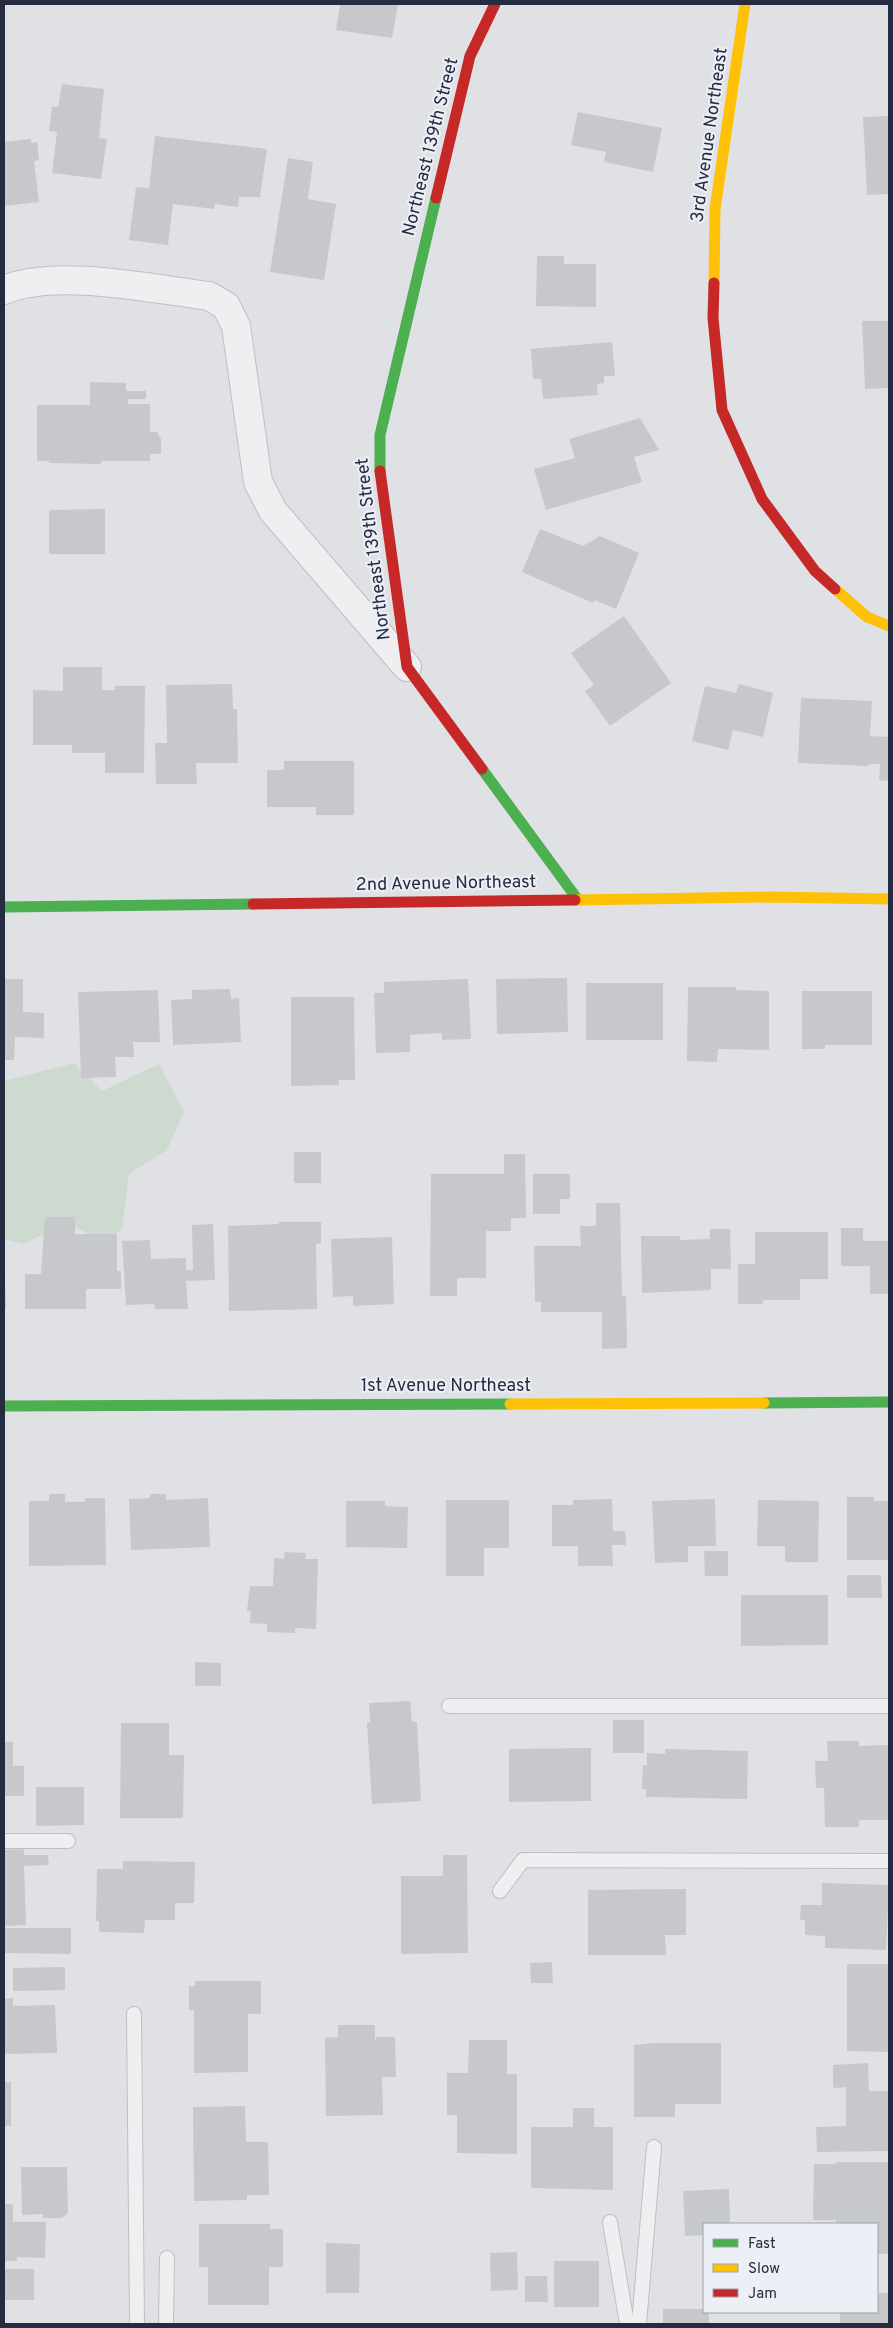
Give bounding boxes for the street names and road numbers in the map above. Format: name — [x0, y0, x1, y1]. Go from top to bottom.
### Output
street label: 3rd Avenue Northeast — [686, 46, 734, 224]
street label: Northeast 139th Street — [398, 55, 464, 239]
street label: Northeast 139th Street — [351, 457, 397, 641]
street label: 2nd Avenue Northeast — [356, 871, 536, 897]
street label: 1st Avenue Northeast — [361, 1375, 531, 1398]

